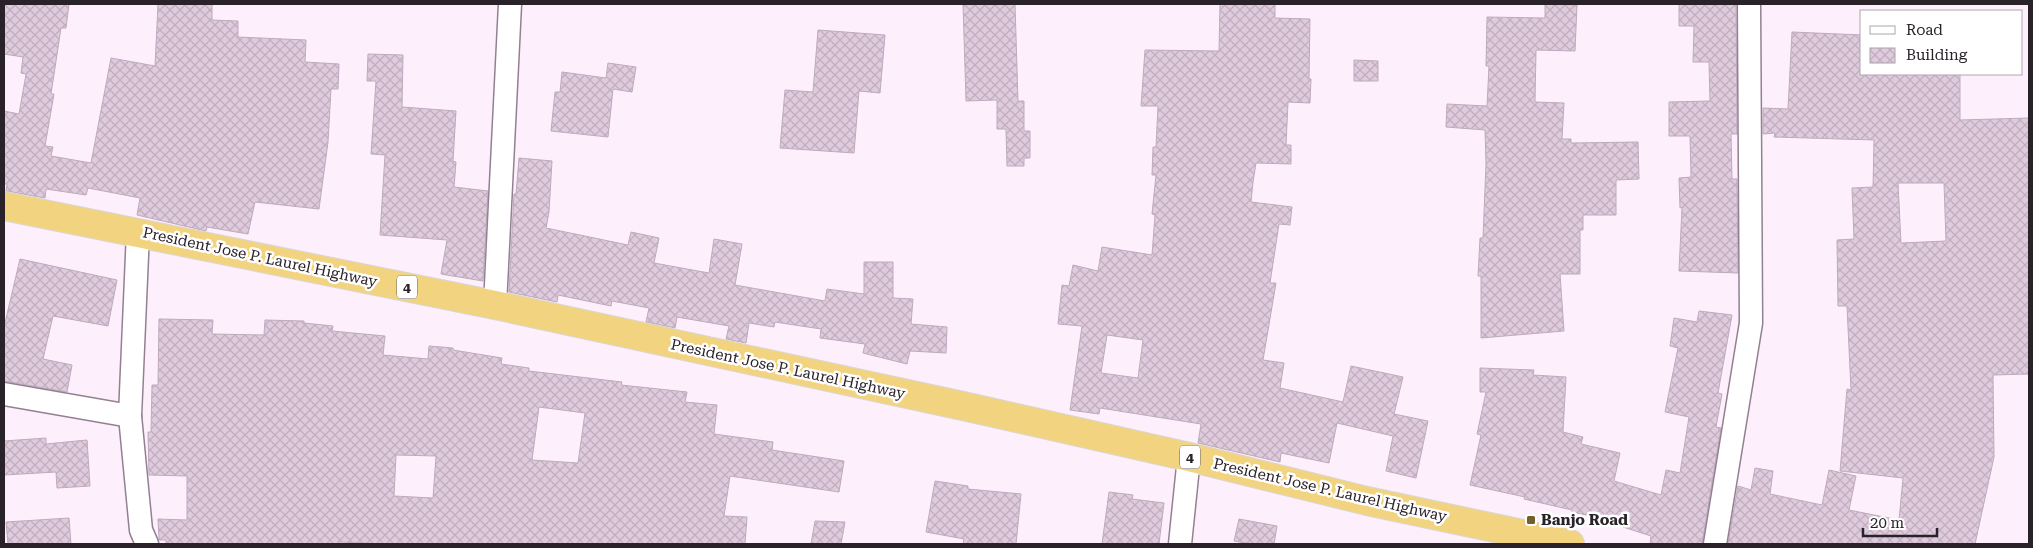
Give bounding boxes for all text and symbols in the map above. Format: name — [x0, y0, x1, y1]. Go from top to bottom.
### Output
legend — [1860, 10, 2023, 75]
text: Road — [1906, 21, 1943, 39]
text: Building — [1906, 46, 1968, 64]
street label: President Jose P. Laurel Highway — [141, 223, 379, 291]
road number: 4 — [397, 276, 417, 298]
street label: President Jose P. Laurel Highway — [669, 335, 907, 403]
road number: 4 — [1180, 446, 1200, 468]
street label: President Jose P. Laurel Highway — [1211, 454, 1449, 526]
scale bar — [1863, 506, 1937, 538]
place label: Banjo Road — [1541, 511, 1628, 529]
marker: Banjo Road — [1525, 514, 1537, 526]
text: 20 m — [1870, 514, 1905, 532]

